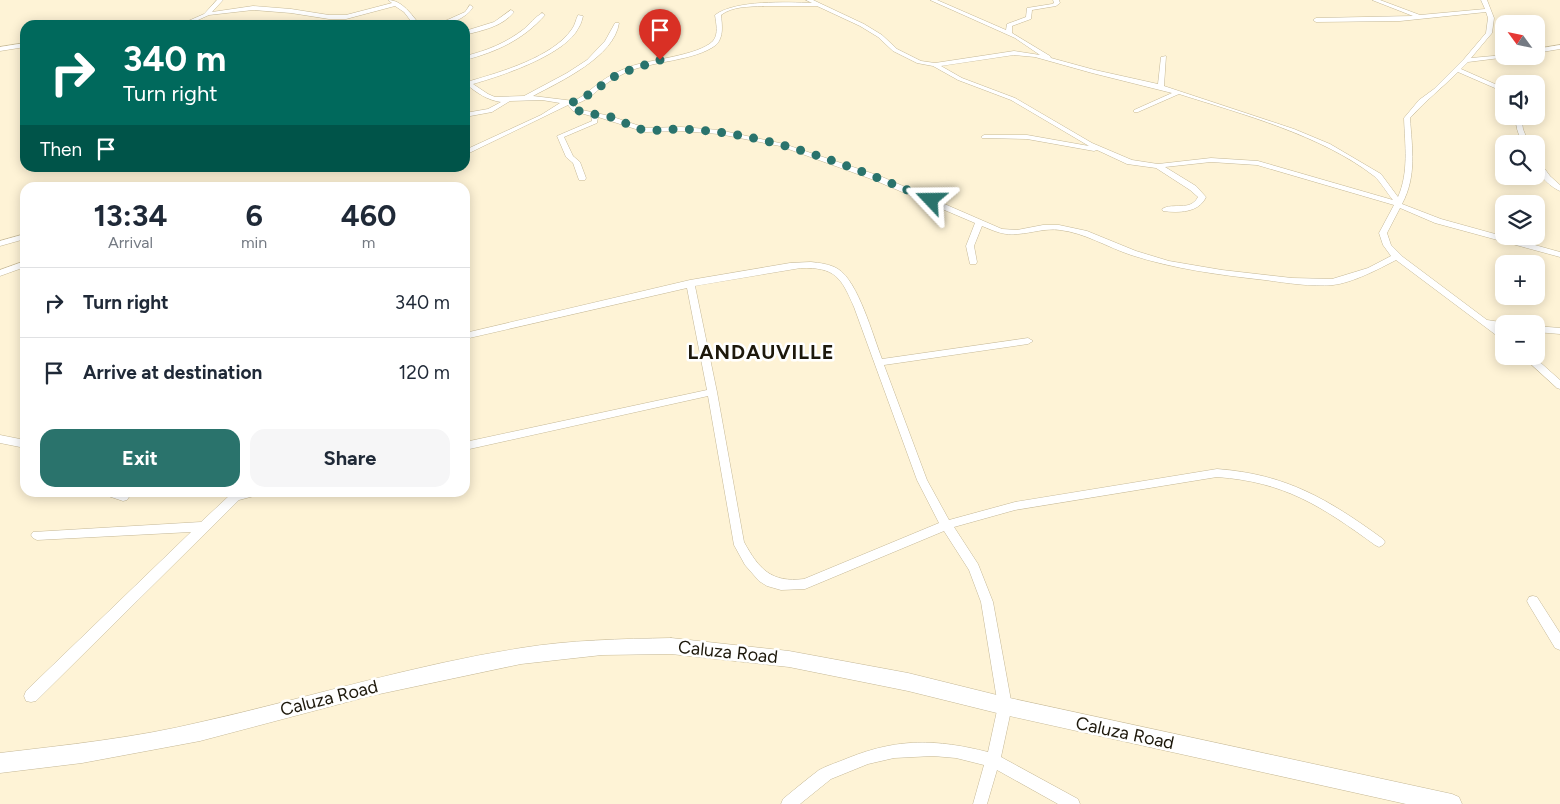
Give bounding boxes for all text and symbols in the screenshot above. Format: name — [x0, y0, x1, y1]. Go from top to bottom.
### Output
pin — [639, 9, 681, 60]
north arrow — [1495, 15, 1545, 65]
map controls — [1495, 15, 1545, 365]
icon: arrive — [646, 16, 674, 44]
text: 340 m — [123, 38, 226, 80]
icon: right — [40, 40, 105, 105]
button: sound — [1495, 75, 1545, 125]
text: Turn right — [123, 80, 218, 107]
icon: arrive — [92, 135, 120, 163]
button: search — [1495, 135, 1545, 185]
text: Then — [40, 138, 82, 161]
position arrow — [904, 173, 956, 225]
button: layers — [1495, 195, 1545, 245]
text: 13:34 — [93, 197, 168, 234]
text: 6 — [245, 197, 263, 234]
text: 460 — [341, 197, 397, 234]
text: Arrival — [108, 233, 153, 252]
text: min — [241, 233, 267, 252]
text: m — [362, 233, 375, 252]
button: + — [1495, 255, 1545, 305]
icon: right — [40, 289, 68, 317]
text: Turn right — [83, 291, 169, 314]
text: 340 m — [395, 291, 450, 314]
button: − — [1495, 315, 1545, 365]
district label: LANDAUVILLE — [688, 340, 834, 364]
icon: arrive — [40, 359, 68, 387]
text: Arrive at destination — [83, 361, 262, 384]
text: 120 m — [398, 361, 450, 384]
button: Exit — [40, 429, 240, 487]
button: Share — [250, 429, 450, 487]
street label: Caluza Road — [677, 636, 779, 668]
street label: Caluza Road — [278, 675, 380, 721]
street label: Caluza Road — [1074, 712, 1176, 754]

